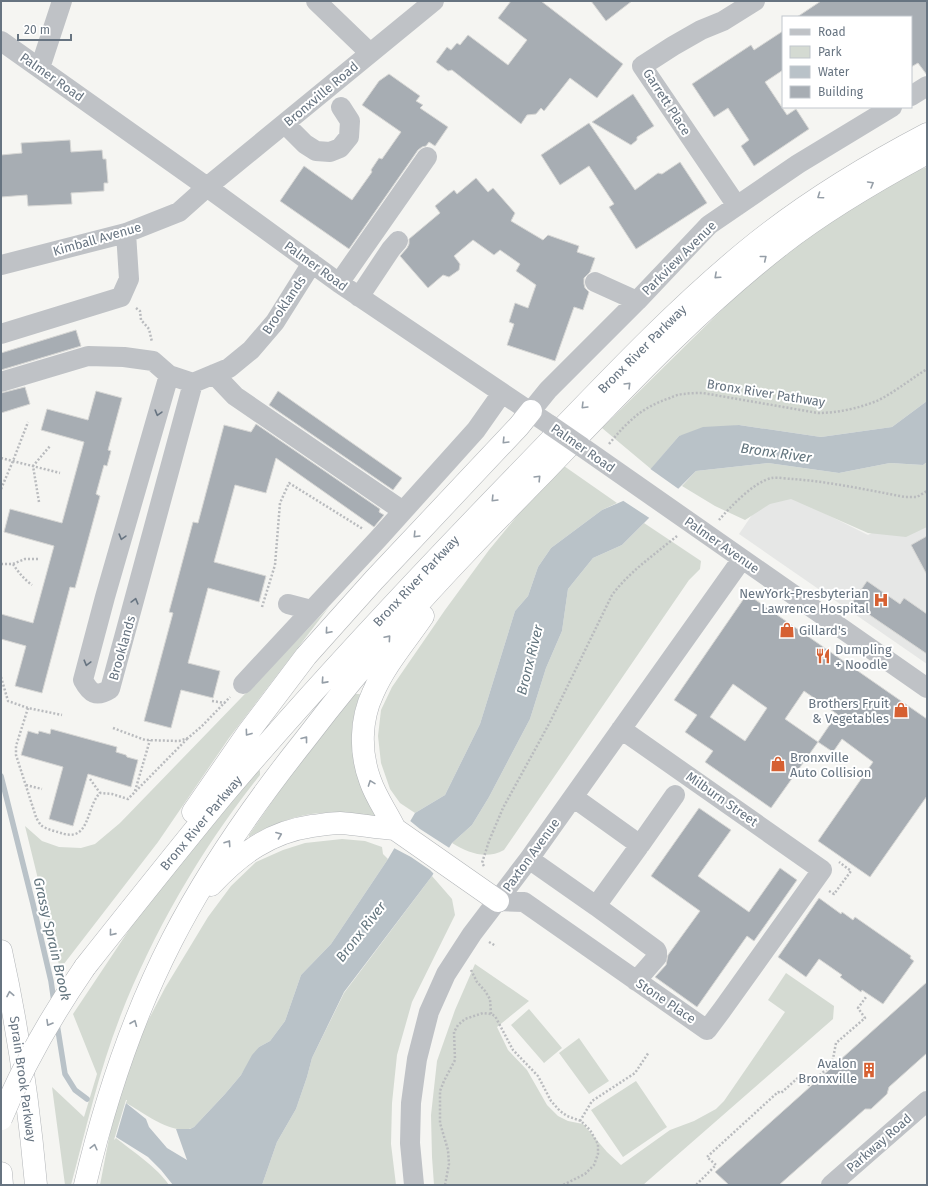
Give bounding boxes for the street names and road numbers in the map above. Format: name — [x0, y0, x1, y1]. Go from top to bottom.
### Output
street label: Palmer Road — [17, 50, 87, 104]
street label: Bronxville Road — [281, 59, 361, 129]
street label: Garrett Place — [640, 66, 694, 138]
street label: Parkview Avenue — [639, 218, 719, 298]
street label: Kimball Avenue — [51, 219, 143, 259]
street label: Palmer Road — [282, 238, 350, 294]
street label: Brooklands — [259, 273, 309, 337]
street label: Bronx River Parkway — [595, 301, 690, 396]
street label: Bronx River Pathway — [706, 376, 827, 410]
street label: Palmer Road — [548, 421, 618, 475]
street label: Palmer Avenue — [682, 514, 762, 576]
street label: Bronx River Parkway — [370, 532, 462, 630]
street label: Brooklands — [106, 614, 138, 682]
street label: Milburn Street — [683, 769, 761, 829]
street label: Bronx River Parkway — [157, 772, 245, 873]
street label: Paxton Avenue — [500, 816, 562, 894]
street label: Stone Place — [633, 976, 699, 1026]
street label: Sprain Brook Parkway — [7, 1015, 39, 1144]
street label: Parkway Road — [843, 1111, 915, 1175]

